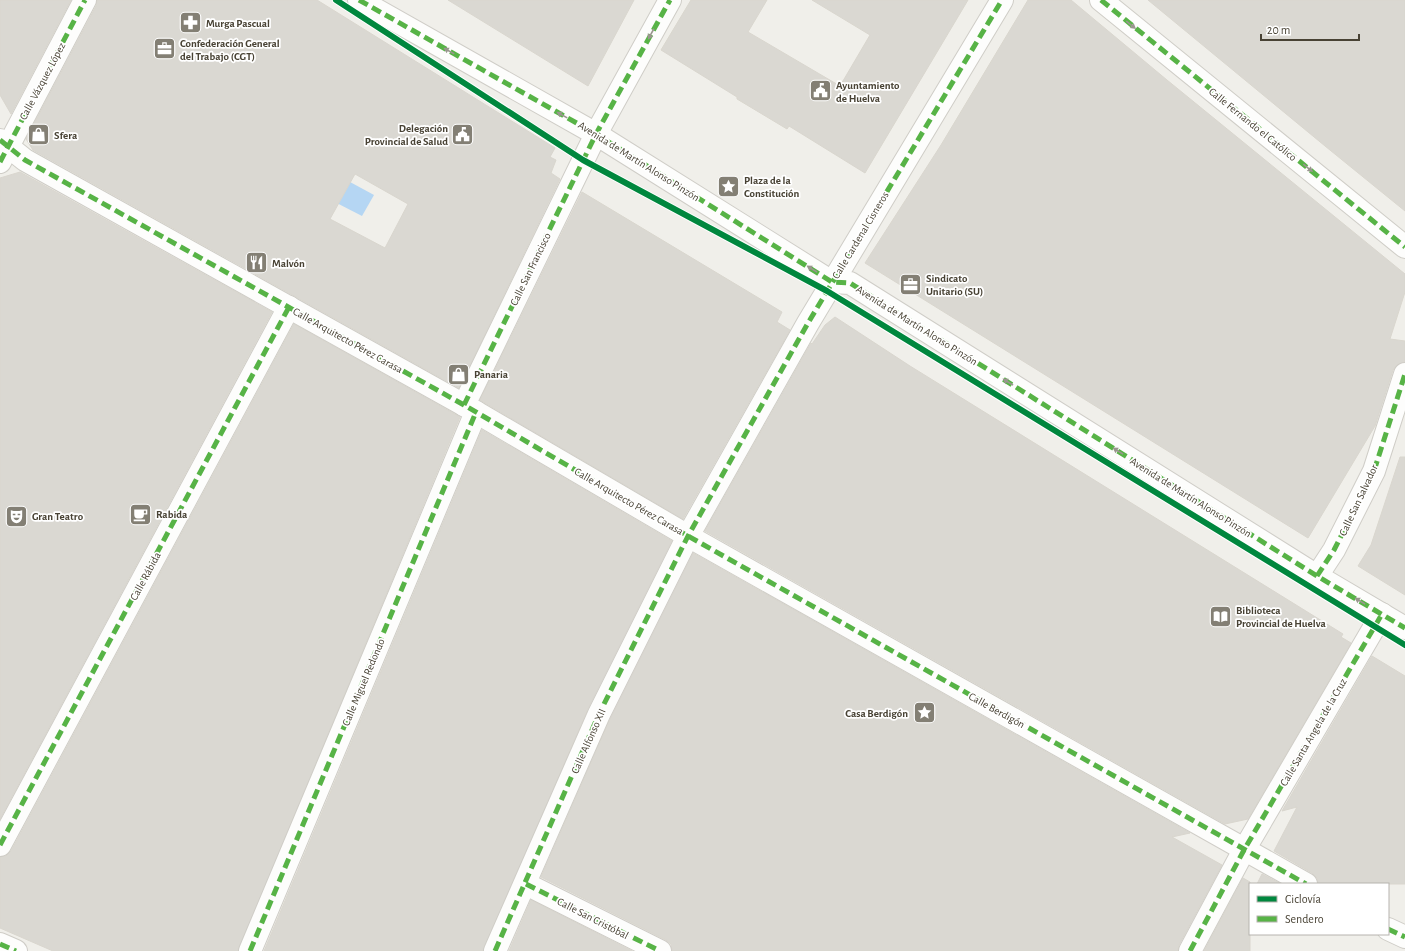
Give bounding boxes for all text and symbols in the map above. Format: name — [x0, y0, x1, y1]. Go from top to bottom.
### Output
pharmacy icon: Murga Pascual — [177, 10, 203, 36]
scale bar — [1261, 16, 1359, 42]
place label: Murga Pascual — [206, 18, 270, 29]
one-way arrow — [1125, 20, 1136, 29]
text: 20 m — [1267, 24, 1290, 36]
one-way arrow — [648, 28, 654, 40]
office icon: Confederación General del Trabajo (CGT) — [152, 36, 178, 62]
place label: Confederación General del Trabajo (CGT) — [180, 38, 280, 62]
street label: Calle Vázquez López — [17, 40, 68, 122]
one-way arrow — [443, 47, 455, 54]
public building icon: Ayuntamiento de Huelva — [808, 78, 834, 104]
place label: Ayuntamiento de Huelva — [836, 80, 900, 104]
street label: Calle Fernando el Católico — [1207, 86, 1299, 163]
one-way arrow — [556, 111, 568, 118]
street label: Avenida de Martín Alonso Pinzón — [576, 119, 701, 203]
public building icon: Delegación Provincial de Salud — [450, 121, 476, 147]
shop icon: Sfera — [25, 122, 51, 148]
place label: Delegación Provincial de Salud — [365, 123, 448, 147]
place label: Sfera — [54, 130, 78, 141]
one-way arrow — [1302, 164, 1313, 173]
place icon: Plaza de la Constitución — [716, 173, 742, 199]
place label: Plaza de la Constitución — [744, 175, 799, 199]
street label: Calle Cardenal Cisneros — [830, 190, 891, 281]
street label: Calle San Francisco — [508, 231, 553, 307]
restaurant icon: Malvón — [244, 250, 270, 276]
place label: Malvón — [272, 258, 305, 269]
one-way arrow — [806, 266, 818, 273]
office icon: Sindicato Unitario (SU) — [897, 271, 923, 297]
place label: Sindicato Unitario (SU) — [926, 273, 983, 297]
street label: Avenida de Martín Alonso Pinzón — [854, 283, 979, 367]
street label: Calle Arquitecto Pérez Carasa — [291, 306, 405, 375]
shop icon: Panaria — [445, 361, 471, 387]
place label: Panaria — [474, 369, 509, 380]
one-way arrow — [1003, 378, 1013, 386]
one-way arrow — [1113, 447, 1123, 455]
street label: Avenida de Martín Alonso Pinzón — [1128, 455, 1253, 539]
street label: Calle San Salvador — [1337, 462, 1380, 538]
street label: Calle Arquitecto Pérez Carasa — [572, 466, 685, 537]
cafe icon: Rabida — [128, 501, 154, 527]
theatre icon: Gran Teatro — [4, 503, 30, 529]
place label: Rabida — [156, 509, 188, 520]
place label: Gran Teatro — [32, 511, 84, 522]
street label: Calle Rábida — [128, 550, 163, 602]
one-way arrow — [1354, 597, 1366, 604]
library icon: Biblioteca Provincial de Huelva — [1208, 603, 1234, 629]
place label: Biblioteca Provincial de Huelva — [1236, 605, 1326, 629]
street label: Calle Miguel Redondo — [340, 637, 387, 727]
street label: Calle Santa Angela de la Cruz — [1278, 676, 1349, 788]
street label: Calle Berdigón — [967, 691, 1027, 730]
place icon: Casa Berdigón — [911, 700, 937, 726]
street label: Calle Alfonso XII — [569, 707, 608, 775]
place label: Casa Berdigón — [845, 708, 908, 719]
legend — [1249, 883, 1389, 935]
text: Ciclovía — [1285, 893, 1321, 905]
street label: Calle San Cristóbal — [555, 896, 630, 941]
text: Sendero — [1285, 913, 1324, 925]

